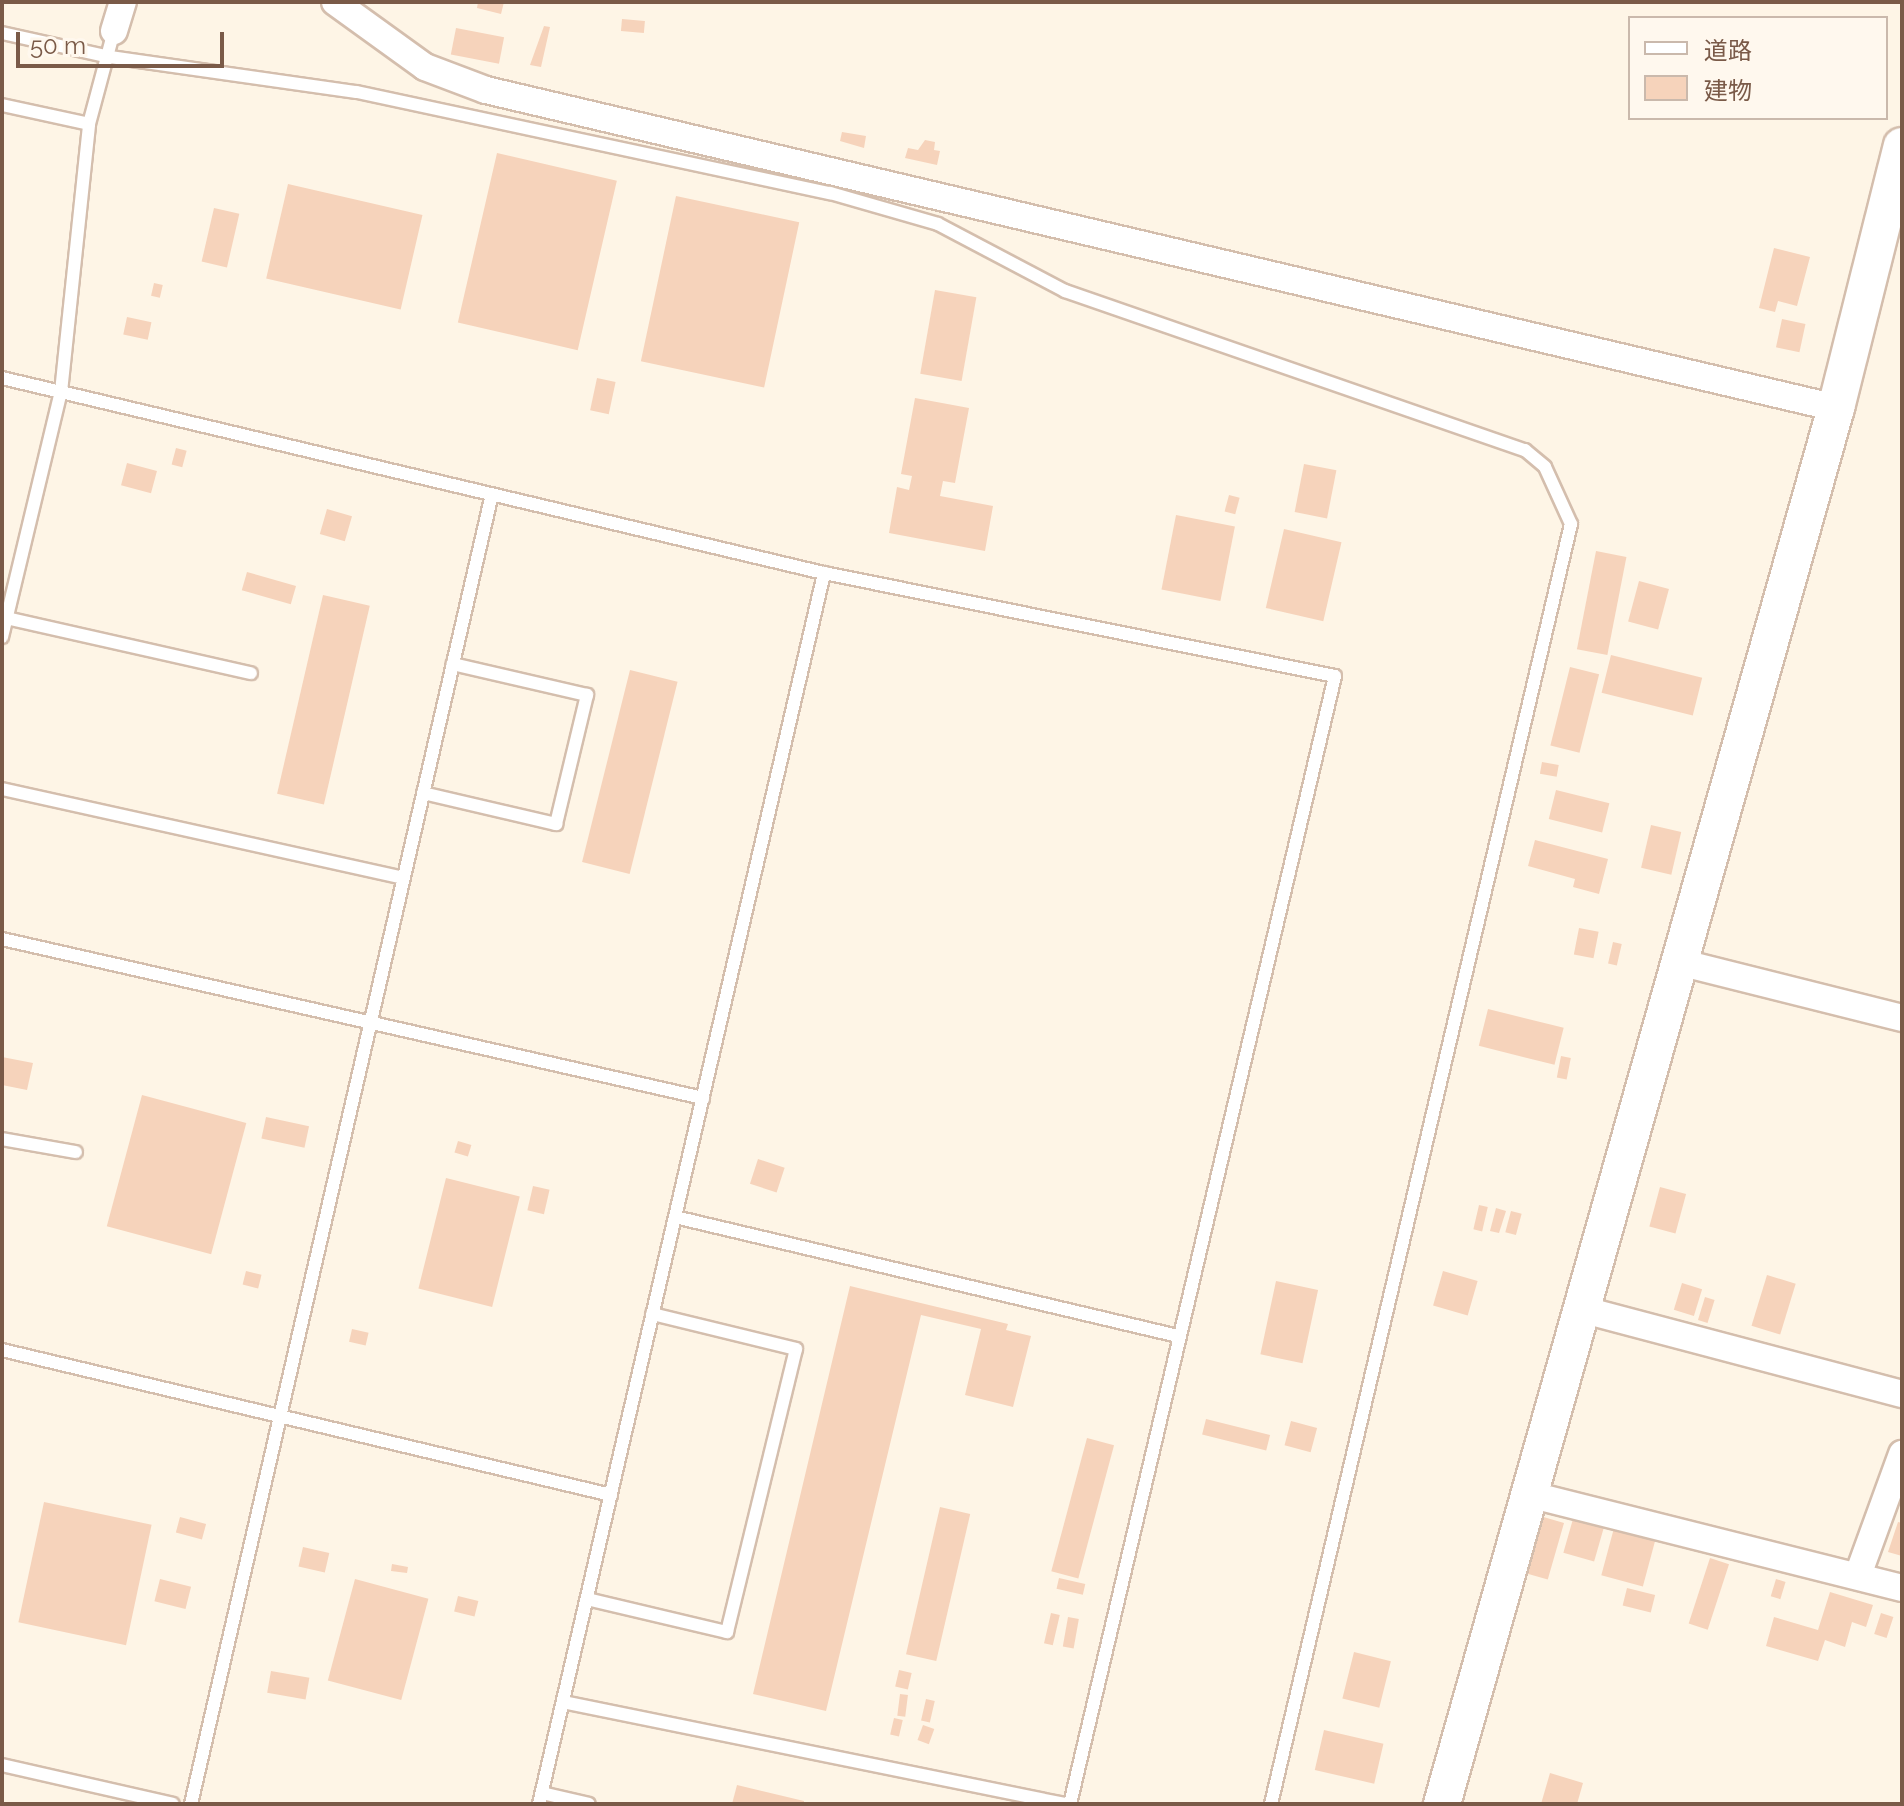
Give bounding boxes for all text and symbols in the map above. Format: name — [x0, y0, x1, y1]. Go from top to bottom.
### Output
scale bar — [20, 16, 228, 66]
legend — [1628, 16, 1888, 120]
text: 50 m — [30, 31, 86, 60]
text: 道路 — [1704, 36, 1752, 65]
text: 建物 — [1704, 76, 1752, 105]

